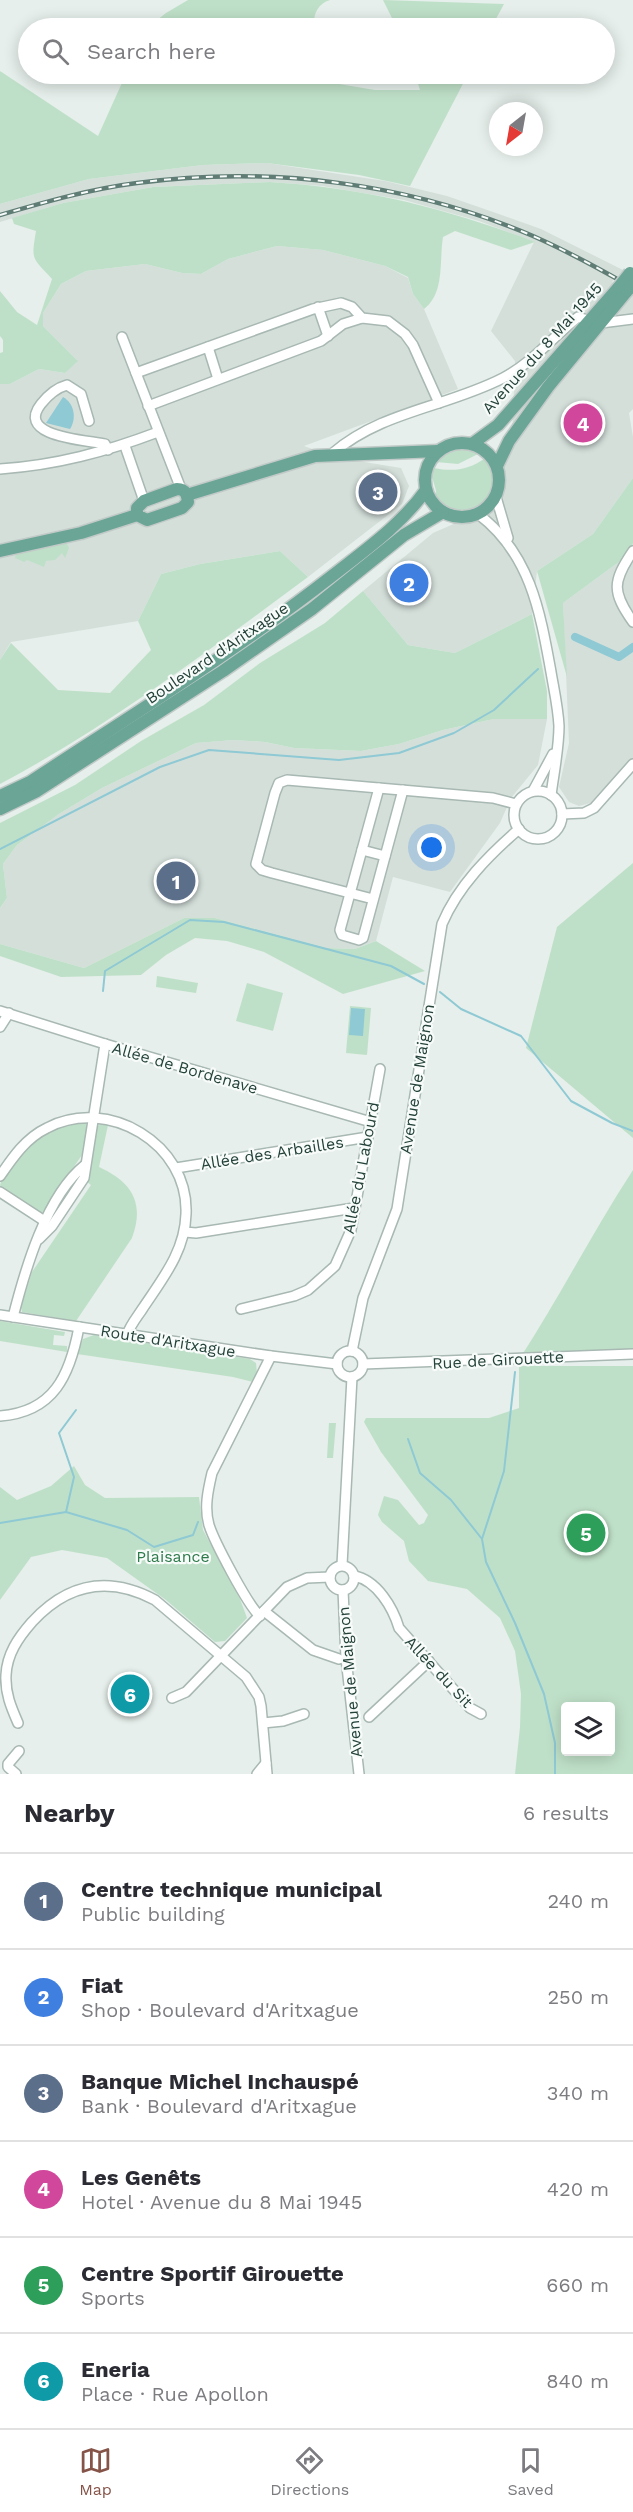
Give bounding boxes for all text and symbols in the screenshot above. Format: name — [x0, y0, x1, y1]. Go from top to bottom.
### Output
search box — [18, 18, 615, 84]
icon: search — [39, 35, 72, 68]
text: Search here — [87, 39, 216, 64]
north arrow — [489, 102, 543, 156]
street label: Avenue du 8 Mai 1945 — [478, 278, 606, 418]
pin: 4 — [564, 400, 602, 446]
pin: 3 — [358, 470, 398, 514]
pin: 2 — [390, 560, 428, 606]
street label: Boulevard d'Aritxague — [142, 598, 292, 708]
your location — [417, 833, 446, 862]
pin: 1 — [156, 858, 195, 904]
street label: Avenue de Maignon — [396, 1003, 438, 1155]
street label: Allée de Bordenave — [110, 1038, 260, 1098]
street label: Allée du Labourd — [339, 1100, 383, 1236]
street label: Allée des Arbailles — [199, 1132, 345, 1174]
street label: Route d'Aritxague — [99, 1321, 237, 1361]
street label: Rue de Girouette — [432, 1347, 564, 1373]
pin: 5 — [566, 1510, 606, 1556]
park label: Plaisance — [136, 1547, 210, 1566]
street label: Avenue de Maignon — [334, 1606, 366, 1758]
street label: Allée du Sit — [401, 1632, 477, 1712]
pin: 6 — [110, 1672, 150, 1716]
map controls — [561, 1702, 615, 1756]
button: layers — [561, 1702, 615, 1756]
text: Nearby — [24, 1798, 115, 1828]
text: 6 results — [523, 1801, 609, 1825]
text: Centre technique municipal — [81, 1877, 382, 1902]
text: 1 — [39, 1889, 48, 1913]
text: 240 m — [547, 1889, 609, 1913]
text: Public building — [81, 1902, 225, 1926]
text: Fiat — [81, 1973, 123, 1998]
text: 2 — [38, 1985, 49, 2009]
text: 250 m — [547, 1985, 609, 2009]
text: Shop · Boulevard d'Aritxague — [81, 1998, 359, 2022]
text: Banque Michel Inchauspé — [81, 2069, 359, 2094]
text: 3 — [38, 2081, 49, 2105]
text: 340 m — [547, 2081, 609, 2105]
text: Bank · Boulevard d'Aritxague — [81, 2094, 357, 2118]
text: Les Genêts — [81, 2165, 201, 2190]
text: 4 — [37, 2177, 50, 2201]
text: 420 m — [547, 2177, 609, 2201]
text: Hotel · Avenue du 8 Mai 1945 — [81, 2190, 362, 2214]
text: Centre Sportif Girouette — [81, 2261, 344, 2286]
text: 5 — [38, 2273, 49, 2297]
text: 660 m — [546, 2273, 609, 2297]
text: Sports — [81, 2286, 145, 2310]
text: Eneria — [81, 2357, 150, 2382]
text: 6 — [37, 2369, 50, 2393]
text: 840 m — [546, 2369, 609, 2393]
text: Place · Rue Apollon — [81, 2382, 269, 2406]
tab: Map — [79, 2444, 112, 2499]
tab: Directions — [270, 2444, 349, 2499]
tab: Saved — [507, 2444, 554, 2499]

